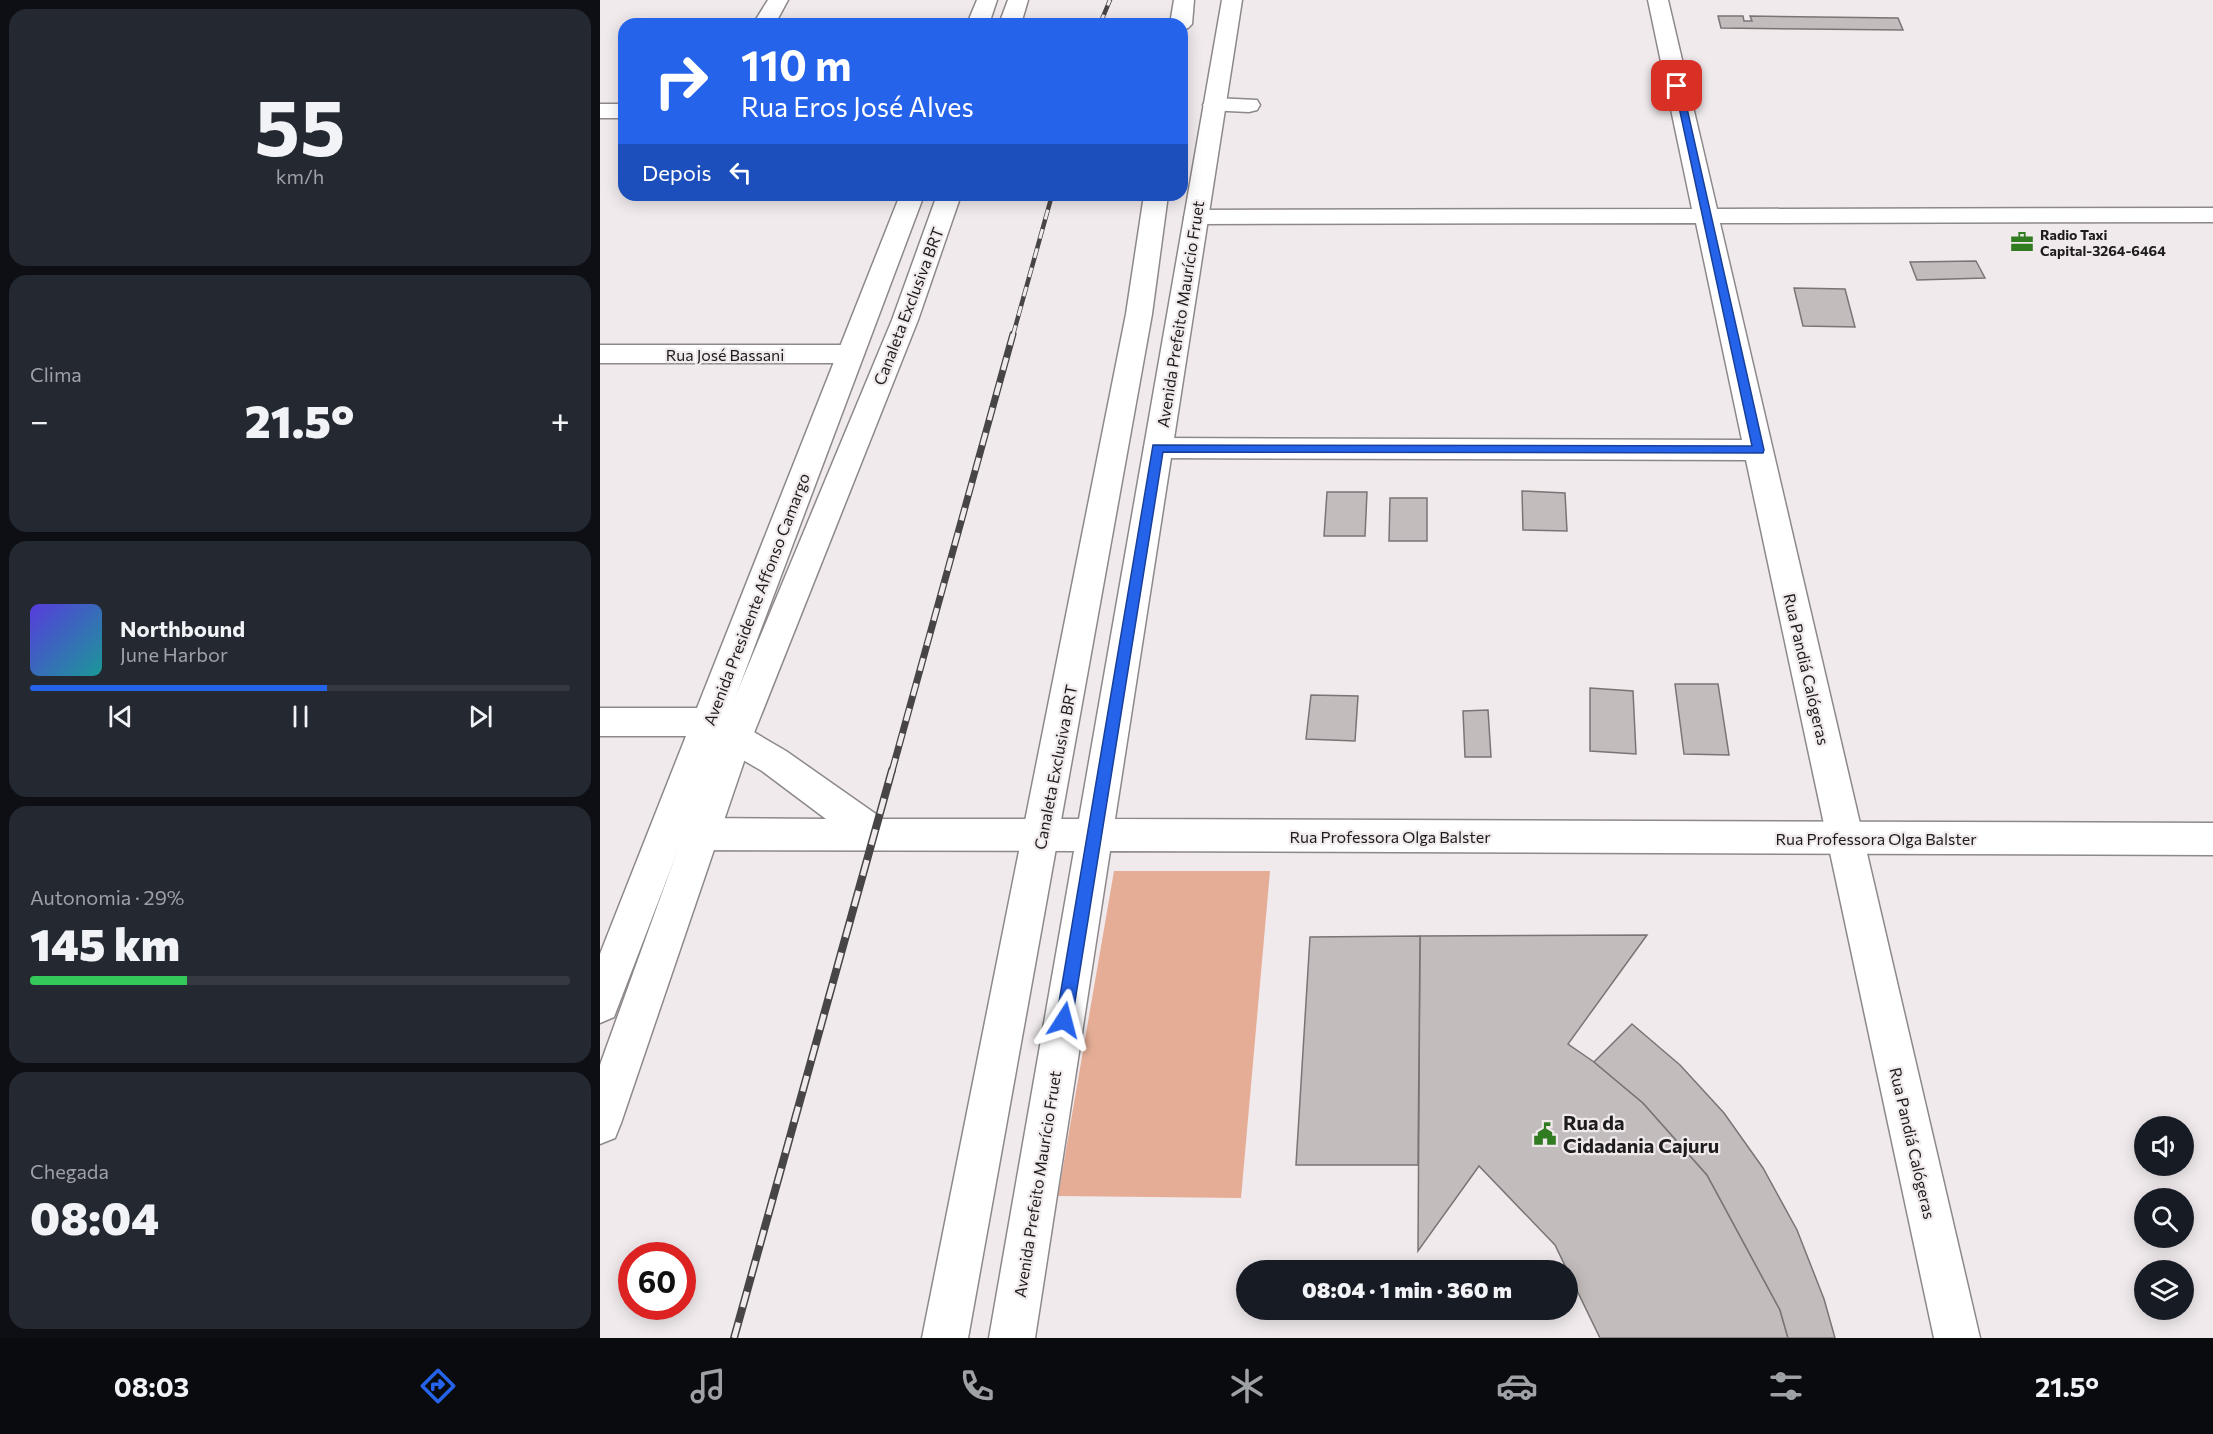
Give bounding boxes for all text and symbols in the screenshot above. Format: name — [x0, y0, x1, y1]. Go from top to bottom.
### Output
text: 110 m — [741, 38, 852, 90]
icon: right — [642, 42, 720, 120]
pin — [1651, 60, 1702, 111]
icon: arrive — [1660, 69, 1693, 102]
text: 55 — [255, 77, 345, 172]
text: Rua Eros José Alves — [741, 90, 974, 123]
icon: left — [724, 156, 757, 189]
text: Depois — [642, 159, 712, 186]
text: km/h — [276, 164, 324, 188]
street label: Avenida Prefeito Maurício Fruet — [1153, 199, 1207, 429]
street label: Canaleta Exclusiva BRT — [869, 224, 947, 388]
place label: Radio Taxi Capital-3264-6464 — [2040, 226, 2166, 259]
office icon: Radio Taxi Capital-3264-6464 — [2009, 229, 2035, 255]
street label: Rua José Bassani — [666, 345, 784, 364]
text: Clima — [30, 362, 82, 386]
text: 21.5° — [245, 392, 355, 447]
text: − — [30, 399, 49, 440]
text: + — [551, 399, 570, 440]
street label: Avenida Presidente Affonso Camargo — [699, 470, 813, 728]
street label: Rua Pandiá Calógeras — [1780, 591, 1834, 747]
text: Northbound — [120, 615, 245, 642]
text: June Harbor — [120, 642, 228, 666]
street label: Canaleta Exclusiva BRT — [1030, 683, 1080, 851]
icon: previous — [104, 700, 137, 733]
icon: pause — [284, 700, 317, 733]
icon: next — [464, 700, 497, 733]
street label: Rua Professora Olga Balster — [1289, 827, 1491, 846]
street label: Rua Professora Olga Balster — [1775, 829, 1977, 848]
text: Autonomia · 29% — [30, 885, 184, 909]
text: 145 km — [30, 915, 180, 970]
position arrow — [1032, 988, 1096, 1052]
street label: Rua Pandiá Calógeras — [1886, 1065, 1940, 1221]
street label: Avenida Prefeito Maurício Fruet — [1010, 1069, 1064, 1299]
place label: Rua da Cidadania Cajuru — [1563, 1110, 1719, 1157]
map controls — [2134, 1116, 2194, 1320]
button: sound — [2134, 1116, 2194, 1176]
public building icon: Rua da Cidadania Cajuru — [1532, 1121, 1558, 1147]
text: Chegada — [30, 1159, 109, 1183]
button: search — [2134, 1188, 2194, 1248]
text: 08:04 — [30, 1189, 159, 1244]
speed limit sign: 60 — [618, 1242, 696, 1320]
button: layers — [2134, 1260, 2194, 1320]
text: 08:04 · 1 min · 360 m — [1302, 1276, 1512, 1303]
icon: directions — [417, 1365, 459, 1407]
icon: music — [687, 1365, 729, 1407]
icon: phone — [956, 1365, 998, 1407]
icon: climate — [1226, 1365, 1268, 1407]
icon: car — [1496, 1365, 1538, 1407]
icon: filters — [1765, 1365, 1807, 1407]
text: 08:03 — [114, 1370, 189, 1403]
text: 21.5° — [2035, 1370, 2099, 1403]

